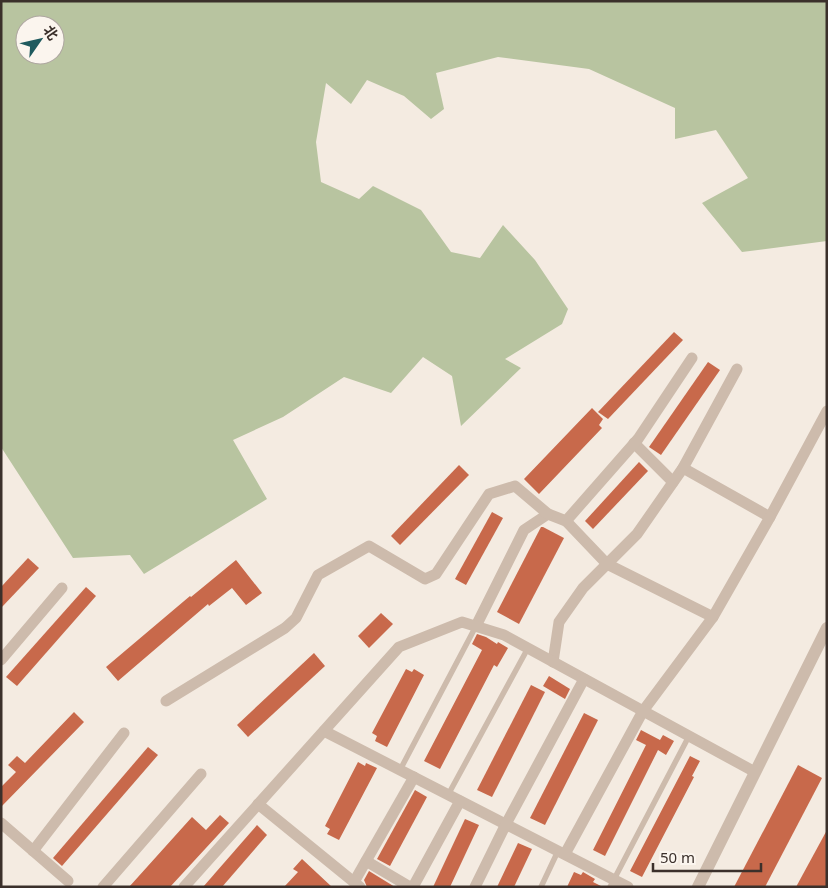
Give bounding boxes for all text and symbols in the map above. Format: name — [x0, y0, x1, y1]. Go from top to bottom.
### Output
north arrow — [15, 15, 65, 65]
text: 北 — [39, 21, 63, 44]
scale bar — [653, 840, 760, 872]
text: 50 m — [660, 847, 695, 867]

